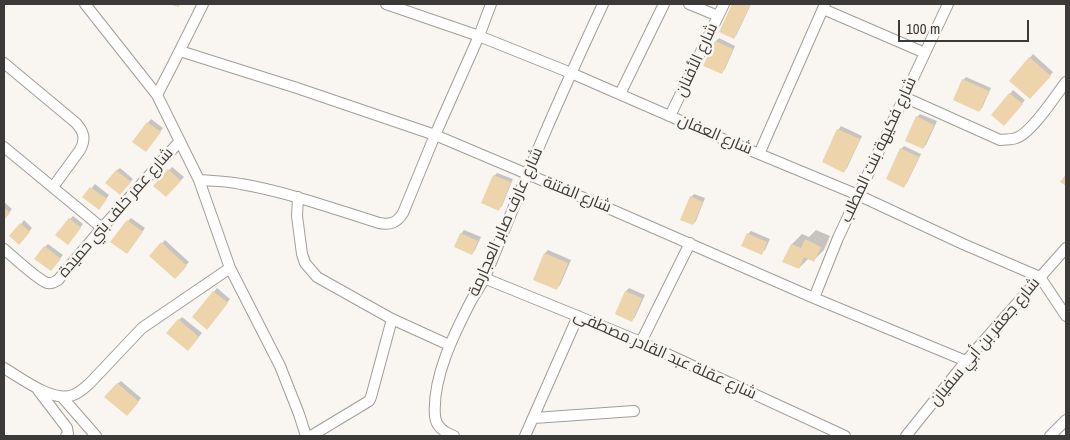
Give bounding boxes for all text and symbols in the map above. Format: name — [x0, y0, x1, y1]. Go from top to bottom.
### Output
scale bar — [900, 10, 1031, 42]
text: 100 m — [906, 18, 940, 39]
street label: شارع الأفنان — [672, 20, 722, 100]
street label: شارع فكيهة بنت المطلب — [837, 74, 921, 226]
street label: شارع العفان — [675, 111, 755, 159]
street label: شارع عمر خلف بني حميدة — [54, 144, 178, 282]
street label: شارع عارف صابر العجارمة — [465, 145, 547, 299]
street label: شارع الفتنة — [540, 173, 614, 217]
street label: شارع جعفر بن أبي سفيان — [926, 274, 1044, 410]
street label: شارع عقلة عبد القادر مصطفى — [571, 306, 759, 404]

